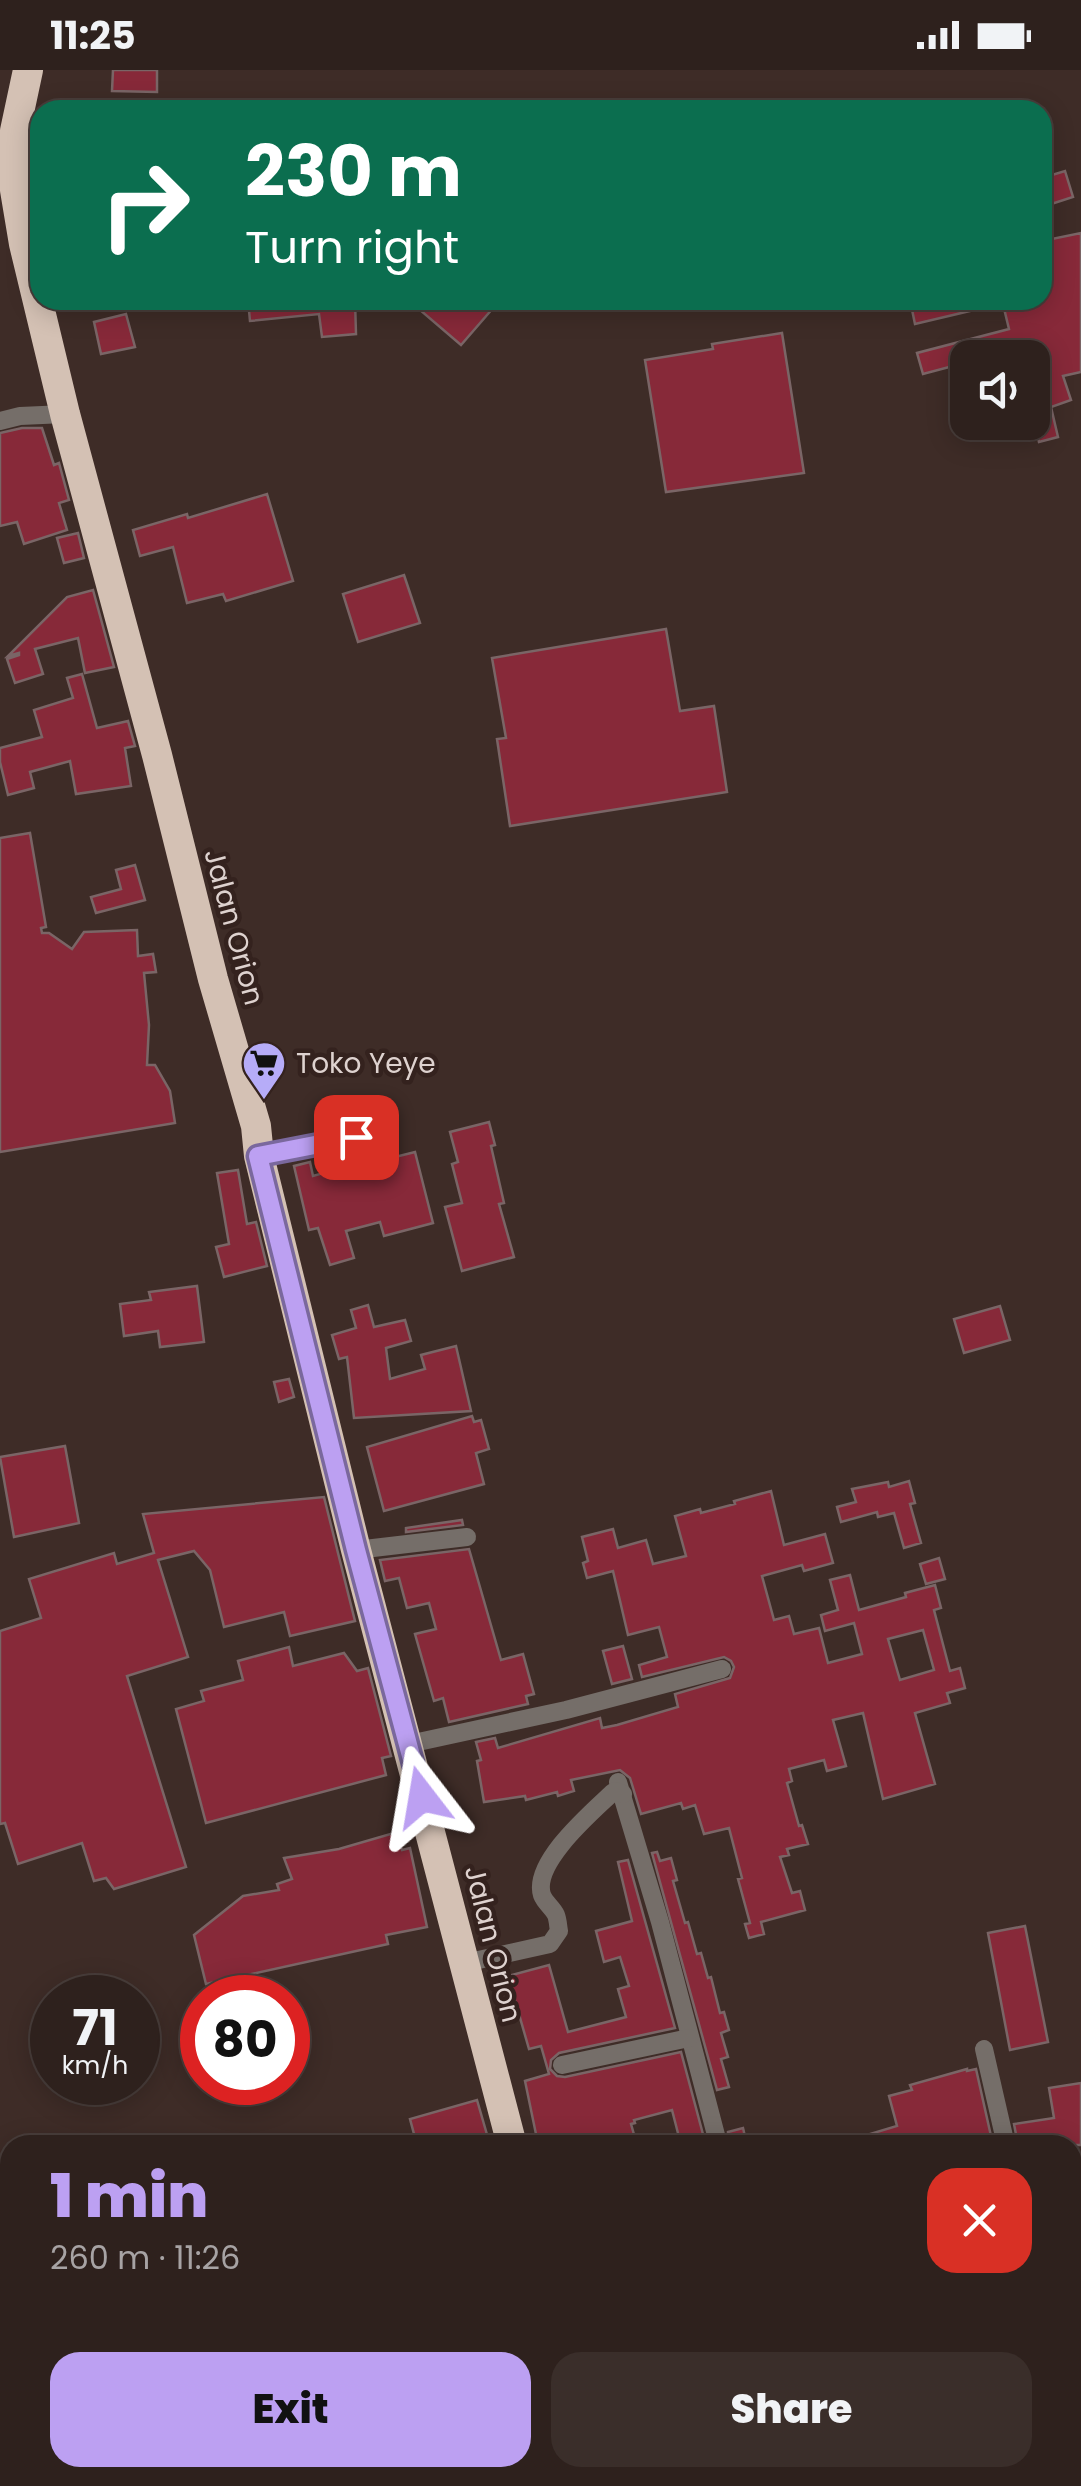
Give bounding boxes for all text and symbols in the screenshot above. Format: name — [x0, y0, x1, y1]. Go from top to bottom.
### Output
text: 11:25 — [50, 9, 136, 62]
text: 230 m — [245, 122, 462, 221]
icon: right — [80, 140, 210, 270]
text: Turn right — [245, 216, 459, 279]
map controls — [950, 340, 1050, 440]
button: sound — [950, 340, 1050, 440]
street label: Jalan Orion — [194, 845, 274, 1009]
supermarket icon: Toko Yeye — [241, 1040, 287, 1101]
place label: Toko Yeye — [296, 1044, 436, 1083]
pin — [314, 1095, 399, 1180]
icon: arrive — [329, 1110, 384, 1165]
position arrow — [370, 1745, 474, 1849]
street label: Jalan Orion — [455, 1862, 531, 2026]
speed limit sign: 80 — [180, 1975, 310, 2105]
text: 71 — [72, 1992, 118, 2063]
text: km/h — [62, 2048, 128, 2083]
text: 1 min — [50, 2154, 208, 2238]
button: close — [927, 2168, 1032, 2273]
text: 260 m · 11:26 — [50, 2235, 240, 2280]
button: Exit — [50, 2352, 531, 2467]
button: Share — [551, 2352, 1032, 2467]

